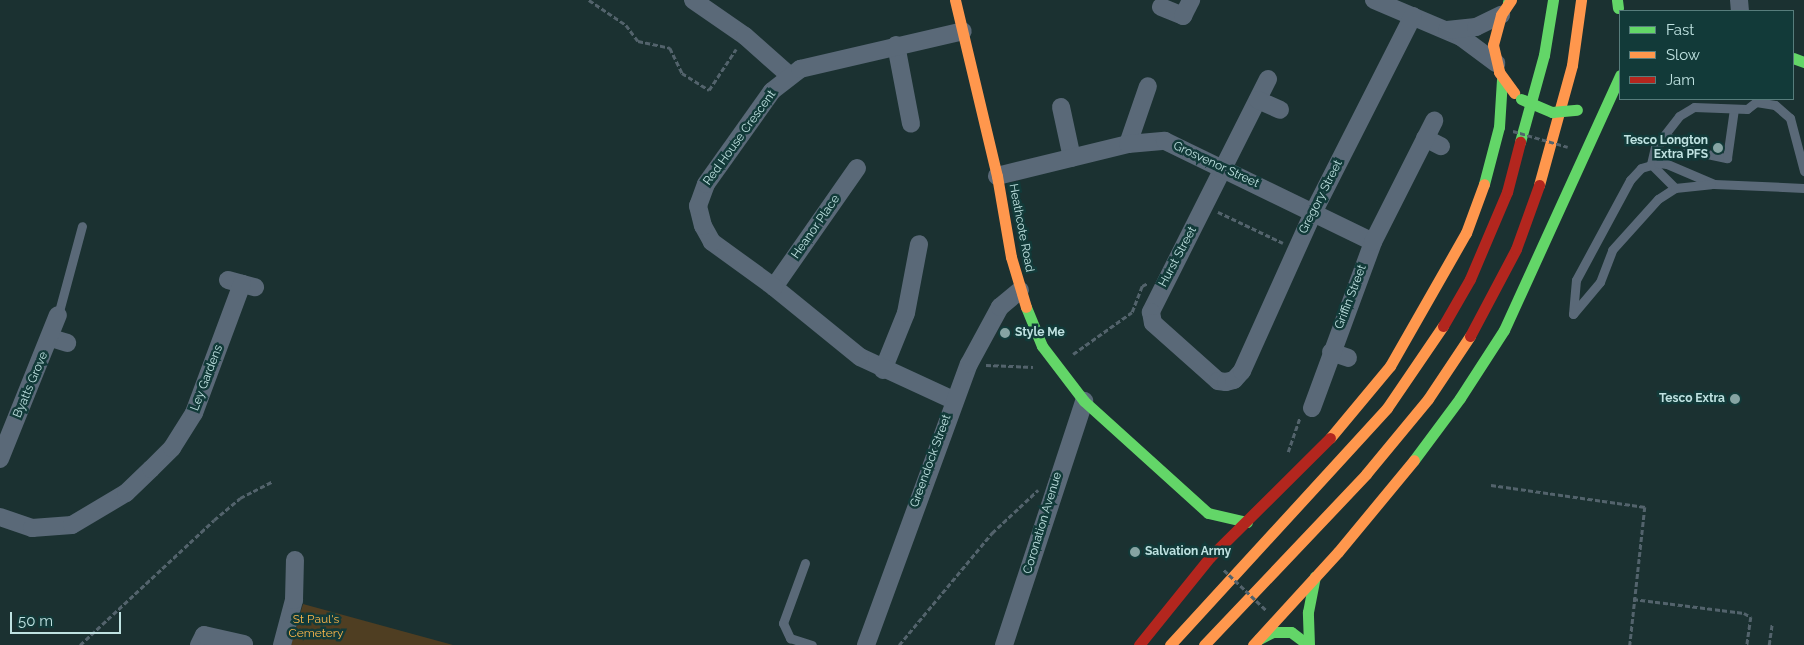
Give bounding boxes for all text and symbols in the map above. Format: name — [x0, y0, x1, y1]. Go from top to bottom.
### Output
legend — [1619, 10, 1794, 100]
text: Fast — [1666, 21, 1694, 39]
text: Slow — [1666, 46, 1700, 64]
text: Jam — [1666, 71, 1695, 89]
street label: Red House Crescent — [701, 88, 779, 188]
place label: Tesco Longton Extra PFS — [1624, 134, 1708, 162]
street label: Grosvenor Street — [1171, 139, 1261, 191]
marker: Tesco Longton Extra PFS — [1712, 142, 1724, 154]
street label: Gregory Street — [1296, 158, 1346, 236]
street label: Heathcote Road — [1005, 183, 1037, 273]
street label: Heanor Place — [789, 192, 843, 262]
street label: Hurst Street — [1156, 224, 1200, 290]
street label: Griffin Street — [1332, 263, 1370, 331]
place label: Style Me — [1015, 326, 1065, 340]
marker: Style Me — [999, 327, 1011, 339]
street label: Ley Gardens — [188, 343, 226, 413]
street label: Byatts Grove — [11, 350, 51, 420]
place label: Tesco Extra — [1659, 392, 1725, 406]
marker: Tesco Extra — [1729, 393, 1741, 405]
street label: Greendock Street — [908, 413, 954, 509]
street label: Coronation Avenue — [1021, 470, 1065, 576]
place label: Salvation Army — [1145, 545, 1231, 559]
marker: Salvation Army — [1129, 546, 1141, 558]
scale bar — [12, 602, 124, 634]
text: 50 m — [18, 612, 53, 630]
park label: St Paul's Cemetery — [289, 613, 343, 641]

